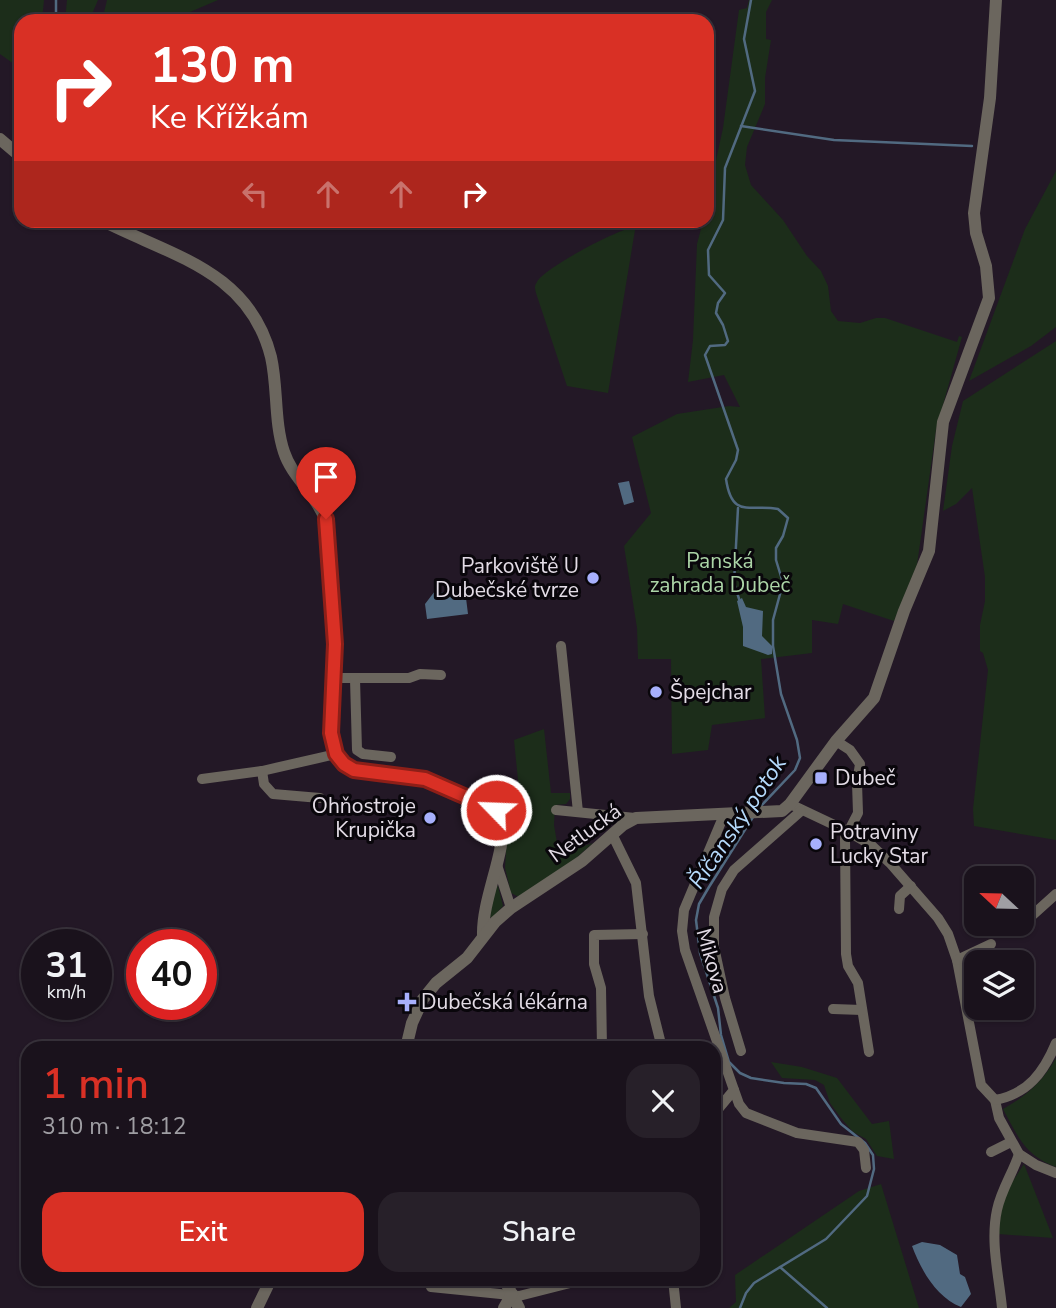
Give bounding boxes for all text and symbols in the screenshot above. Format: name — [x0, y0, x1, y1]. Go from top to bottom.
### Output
text: 130 m — [150, 32, 294, 99]
icon: right — [35, 42, 126, 133]
text: Ke Křížkám — [150, 96, 309, 139]
icon: left — [236, 175, 274, 213]
icon: ahead — [309, 175, 347, 213]
icon: ahead — [382, 175, 420, 213]
icon: right — [455, 175, 493, 213]
pin — [296, 447, 356, 519]
icon: arrive — [307, 458, 345, 496]
park label: Panská zahrada Dubeč — [650, 547, 791, 599]
place label: Parkoviště U Dubečské tvrze — [435, 552, 579, 604]
marker: Parkoviště U Dubečské tvrze — [585, 570, 601, 586]
place label: Špejchar — [670, 678, 752, 706]
marker: Špejchar — [648, 684, 664, 700]
water label: Říčanský potok — [681, 749, 794, 895]
place label: Dubeč — [835, 764, 896, 792]
marker: Dubeč — [813, 770, 829, 786]
position arrow — [459, 773, 533, 847]
place label: Ohňostroje Krupička — [312, 792, 416, 844]
street label: Netlucká — [543, 797, 627, 869]
marker: Ohňostroje Krupička — [422, 810, 438, 826]
place label: Potraviny Lucky Star — [830, 818, 928, 870]
marker: Potraviny Lucky Star — [808, 836, 824, 852]
north arrow — [964, 866, 1034, 936]
map controls — [964, 866, 1034, 1020]
street label: Mikova — [689, 925, 735, 997]
speed limit sign: 40 — [126, 929, 217, 1020]
text: 31 — [45, 942, 88, 989]
button: layers — [964, 950, 1034, 1020]
text: km/h — [47, 980, 86, 1004]
place label: Dubečská lékárna — [421, 988, 588, 1016]
marker: Dubečská lékárna — [399, 994, 415, 1010]
text: 1 min — [42, 1056, 149, 1113]
button: close — [626, 1064, 700, 1138]
text: 310 m · 18:12 — [42, 1111, 187, 1142]
button: Exit — [42, 1192, 364, 1272]
button: Share — [378, 1192, 700, 1272]

